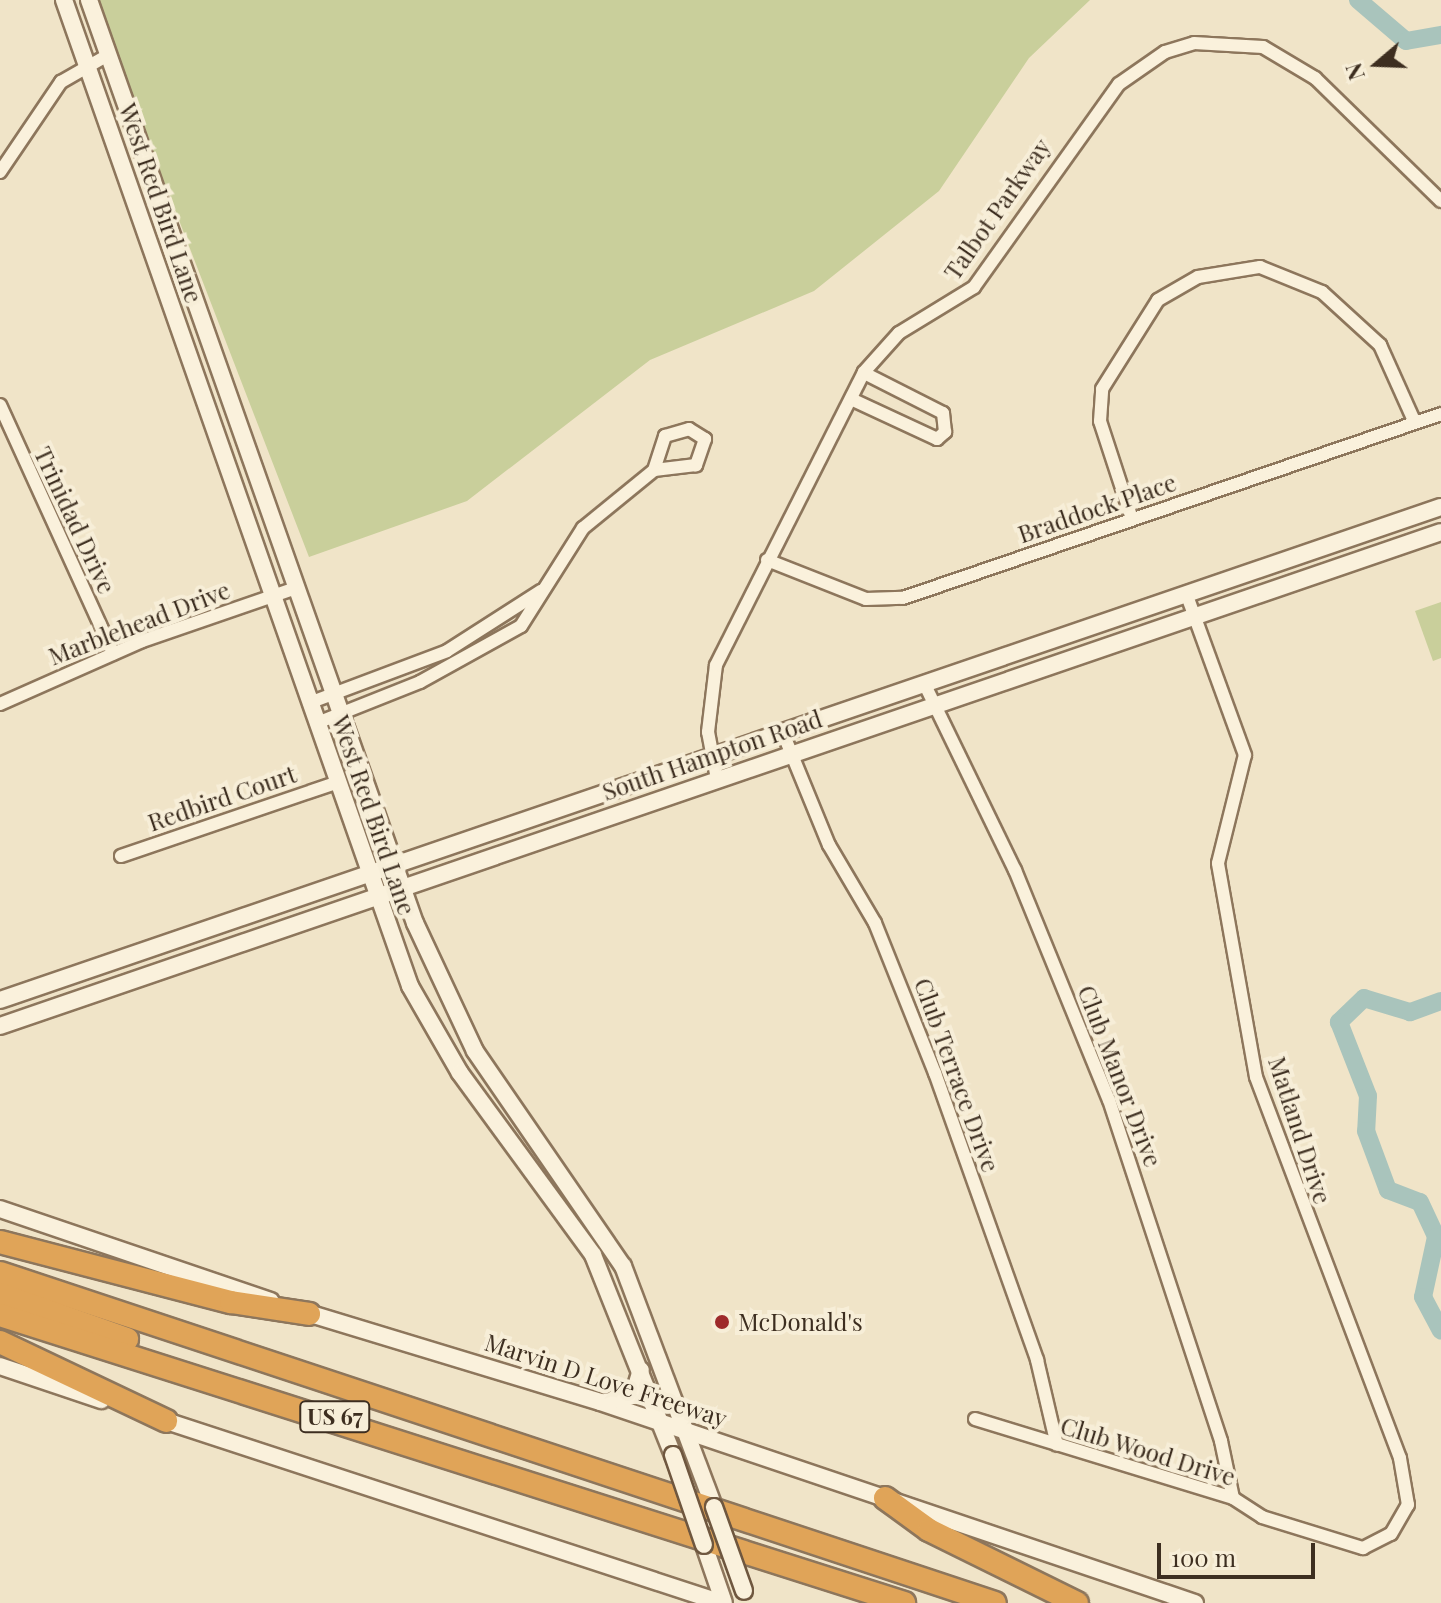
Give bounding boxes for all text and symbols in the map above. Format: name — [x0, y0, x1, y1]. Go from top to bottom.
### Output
north arrow — [1337, 24, 1417, 104]
text: N — [1338, 59, 1371, 84]
street label: West Red Bird Lane — [113, 99, 209, 307]
street label: Talbot Parkway — [938, 133, 1056, 285]
street label: Trinidad Drive — [28, 442, 122, 598]
street label: Braddock Place — [1014, 467, 1180, 549]
street label: Marblehead Drive — [44, 575, 234, 671]
street label: South Hampton Road — [598, 704, 826, 806]
street label: West Red Bird Lane — [326, 711, 422, 919]
street label: Redbird Court — [144, 759, 300, 837]
street label: Club Terrace Drive — [908, 974, 1006, 1176]
street label: Club Manor Drive — [1072, 981, 1168, 1171]
street label: Matland Drive — [1263, 1053, 1337, 1207]
place label: McDonald's — [738, 1308, 863, 1336]
marker: McDonald's — [713, 1313, 731, 1331]
street label: Marvin D Love Freeway — [481, 1327, 731, 1433]
road number: US 67 — [299, 1399, 371, 1435]
street label: Club Wood Drive — [1057, 1411, 1239, 1491]
scale bar — [1161, 1527, 1319, 1577]
text: 100 m — [1171, 1541, 1236, 1573]

